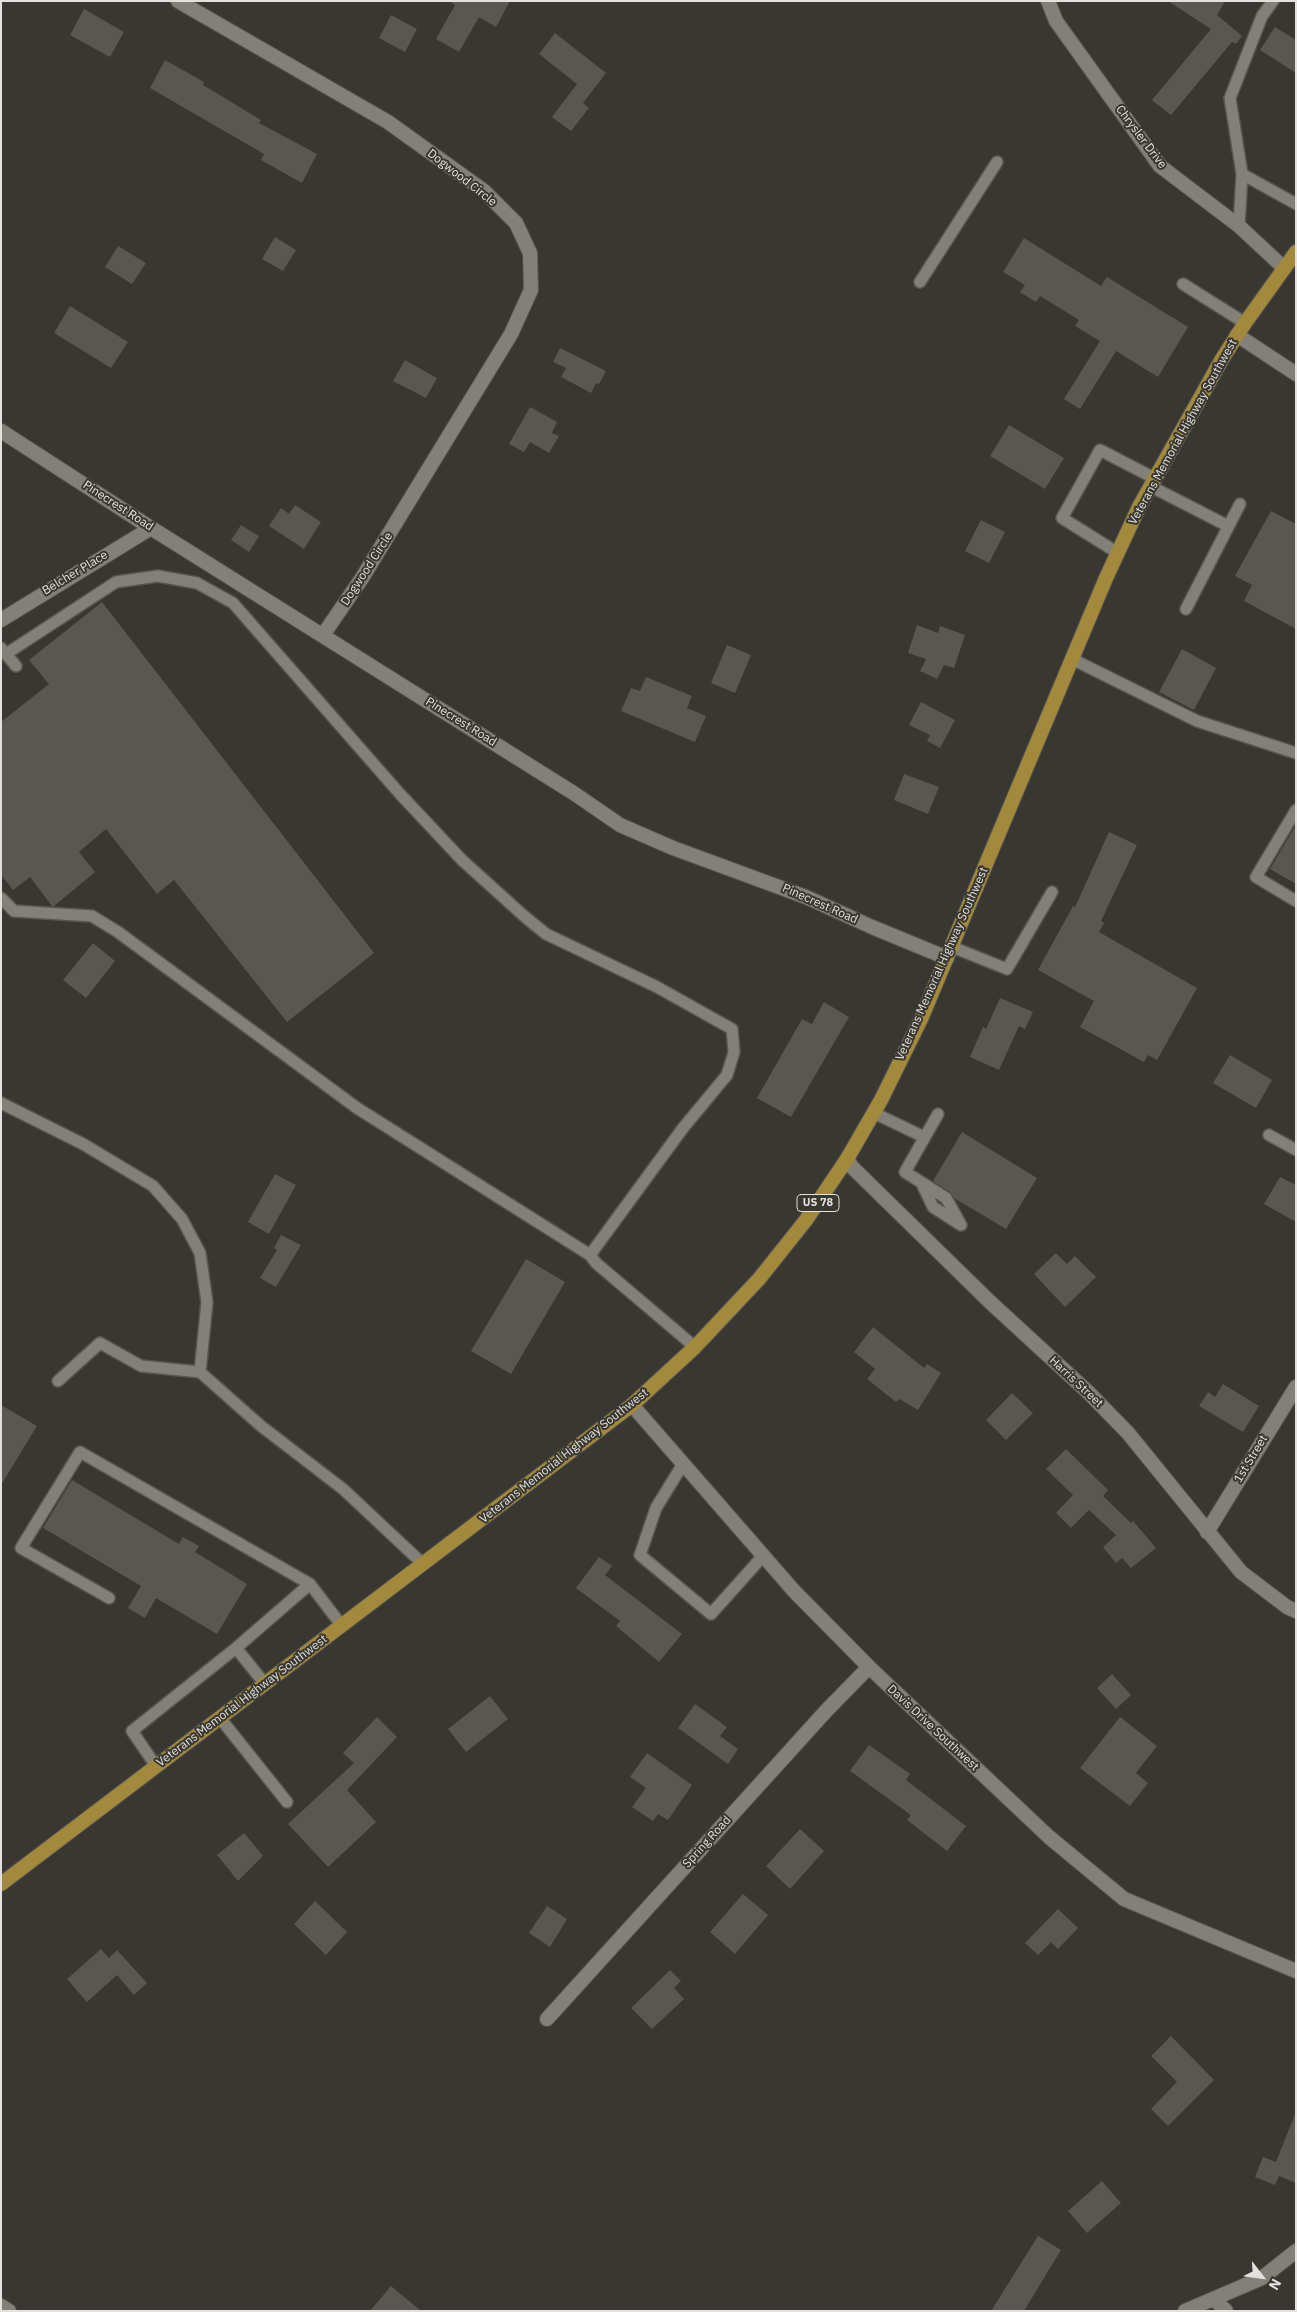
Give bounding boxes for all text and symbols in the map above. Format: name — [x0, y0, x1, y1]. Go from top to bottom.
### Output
street label: Chrysler Drive — [1113, 103, 1169, 171]
street label: Dogwood Circle — [424, 146, 500, 210]
street label: Veterans Memorial Highway Southwest — [1126, 337, 1240, 527]
street label: Pinecrest Road — [80, 478, 156, 534]
street label: Dogwood Circle — [338, 530, 396, 608]
street label: Belcher Place — [40, 548, 110, 598]
street label: Pinecrest Road — [423, 694, 499, 750]
street label: Veterans Memorial Highway Southwest — [893, 865, 991, 1063]
street label: Pinecrest Road — [780, 881, 860, 927]
road number: US 78 — [797, 1194, 839, 1212]
street label: Harris Street — [1046, 1353, 1106, 1411]
street label: Veterans Memorial Highway Southwest — [477, 1386, 651, 1526]
street label: 1st Street — [1231, 1433, 1271, 1485]
street label: Veterans Memorial Highway Southwest — [154, 1632, 330, 1770]
street label: Davis Drive Southwest — [884, 1682, 982, 1774]
street label: Spring Road — [680, 1813, 734, 1871]
north arrow — [1237, 2252, 1287, 2302]
text: N — [1265, 2276, 1285, 2293]

